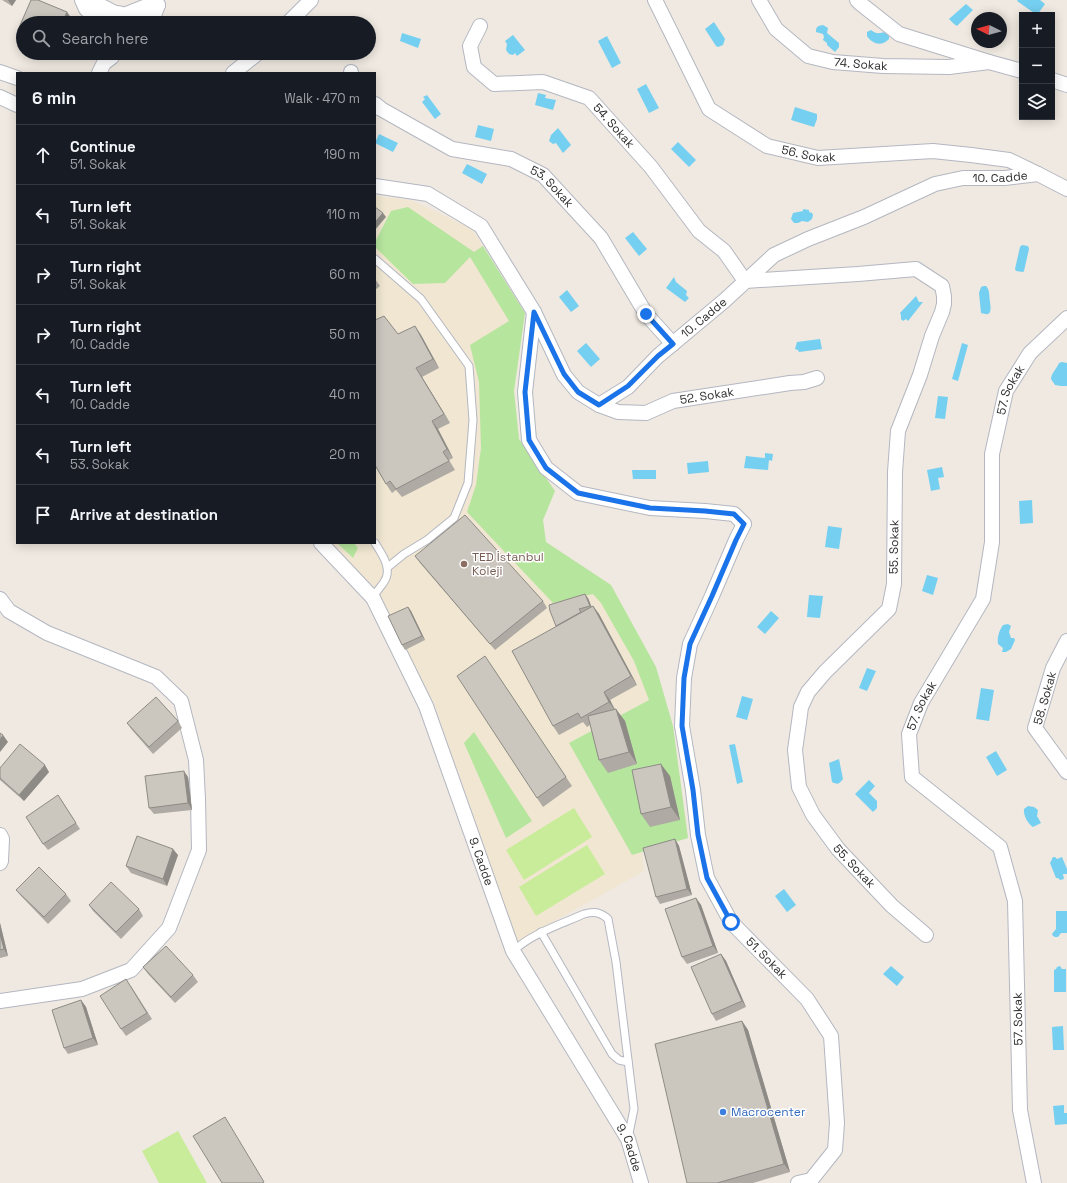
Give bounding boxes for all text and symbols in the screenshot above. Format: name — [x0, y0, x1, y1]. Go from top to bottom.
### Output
north arrow — [971, 12, 1007, 48]
map controls — [1019, 12, 1055, 120]
button: + — [1019, 12, 1055, 48]
search box — [16, 16, 376, 60]
icon: search — [30, 27, 52, 49]
text: Search here — [62, 29, 148, 48]
button: − — [1019, 48, 1055, 84]
street label: 74. Sokak — [833, 54, 888, 74]
button: layers — [1019, 84, 1055, 120]
text: 6 min — [32, 87, 76, 109]
text: Walk · 470 m — [284, 90, 360, 107]
street label: 54. Sokak — [590, 100, 639, 152]
text: Continue — [70, 137, 136, 156]
street label: 56. Sokak — [780, 142, 837, 166]
icon: ahead — [32, 144, 54, 166]
text: 190 m — [324, 146, 360, 163]
text: 51. Sokak — [70, 156, 127, 173]
street label: 53. Sokak — [528, 162, 577, 211]
street label: 10. Cadde — [972, 167, 1029, 186]
text: Turn left — [70, 197, 132, 216]
icon: left — [32, 204, 54, 226]
text: 110 m — [326, 206, 360, 223]
text: 51. Sokak — [70, 216, 127, 233]
text: Turn right — [70, 257, 141, 276]
icon: right — [32, 264, 54, 286]
text: 60 m — [329, 266, 360, 283]
text: 51. Sokak — [70, 276, 127, 293]
street label: 10. Cadde — [677, 294, 730, 342]
route end — [637, 305, 655, 323]
text: Turn right — [70, 317, 141, 336]
icon: right — [32, 324, 54, 346]
text: 50 m — [329, 326, 360, 343]
text: 10. Cadde — [70, 336, 130, 353]
street label: 57. Sokak — [993, 362, 1029, 416]
text: Turn left — [70, 377, 132, 396]
icon: left — [32, 384, 54, 406]
street label: 52. Sokak — [679, 384, 735, 408]
text: 40 m — [329, 386, 360, 403]
text: 10. Cadde — [70, 396, 130, 413]
text: Turn left — [70, 437, 132, 456]
icon: left — [32, 444, 54, 466]
text: 20 m — [329, 446, 360, 463]
text: 53. Sokak — [70, 456, 129, 473]
icon: arrive — [32, 504, 54, 526]
text: Arrive at destination — [70, 505, 218, 524]
street label: 55. Sokak — [886, 519, 902, 574]
place label: TED İstanbul Koleji — [472, 549, 544, 579]
marker: TED İstanbul Koleji — [459, 559, 469, 569]
street label: 58. Sokak — [1030, 669, 1060, 727]
street label: 57. Sokak — [903, 677, 941, 733]
street label: 9. Cadde — [465, 835, 497, 888]
street label: 55. Sokak — [829, 841, 879, 892]
route start — [722, 913, 740, 931]
street label: 51. Sokak — [742, 934, 791, 983]
street label: 57. Sokak — [1010, 992, 1026, 1046]
place label: Macrocenter — [731, 1104, 806, 1120]
marker: Macrocenter — [718, 1107, 728, 1117]
street label: 9. Cadde — [613, 1121, 645, 1174]

